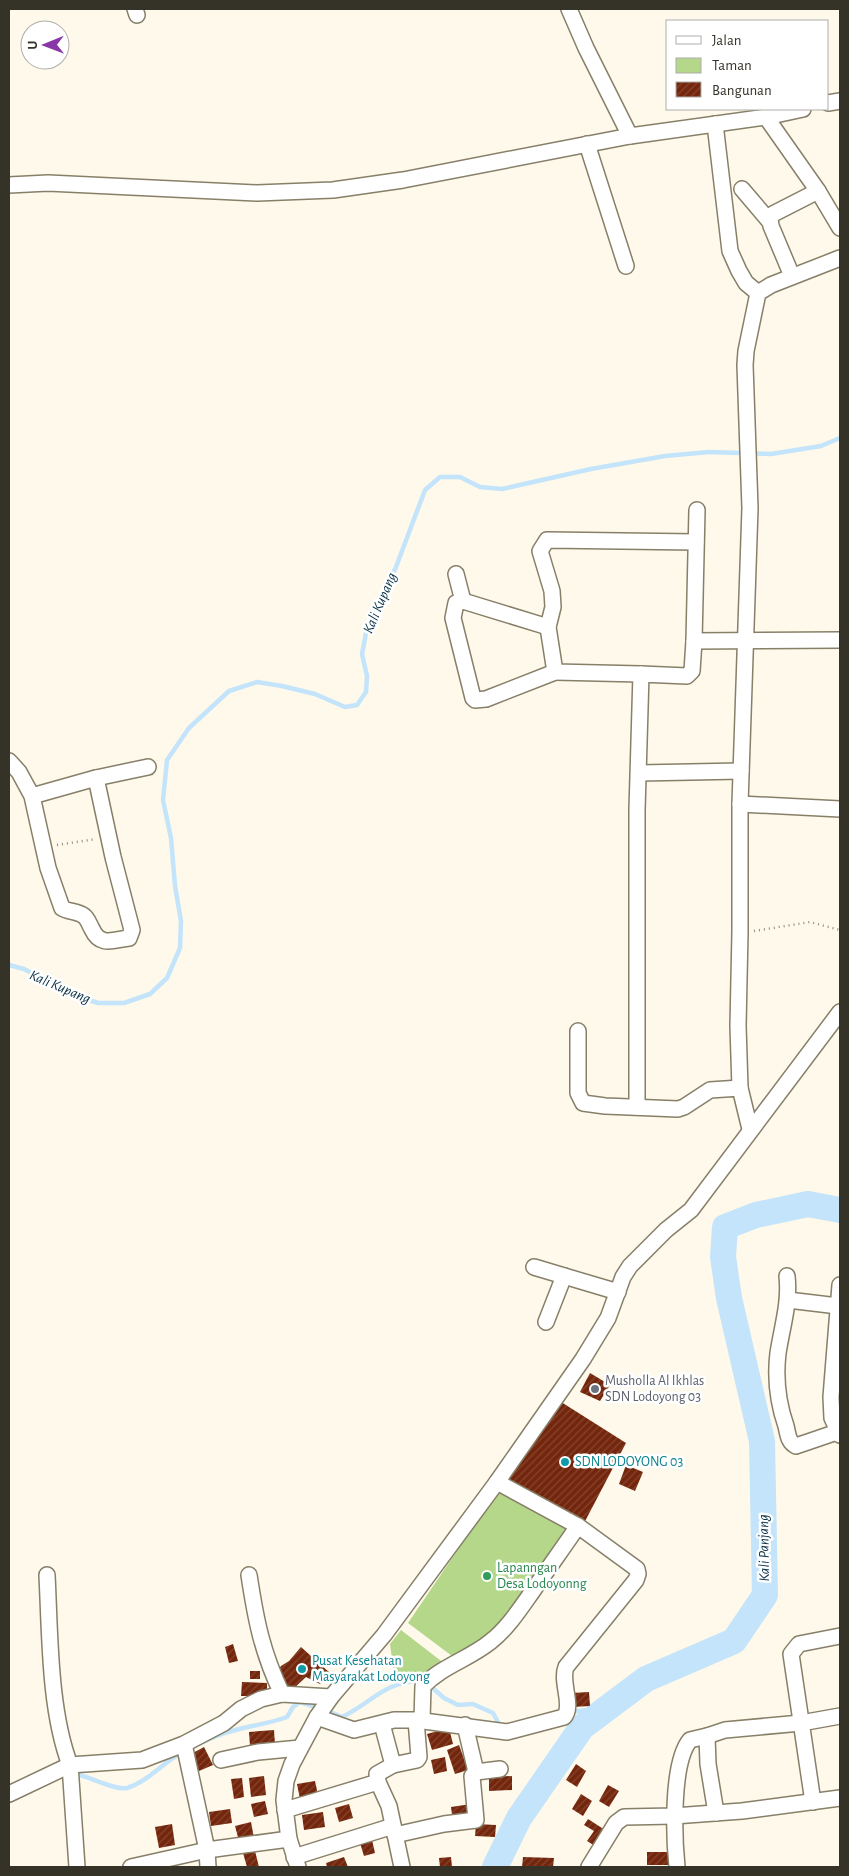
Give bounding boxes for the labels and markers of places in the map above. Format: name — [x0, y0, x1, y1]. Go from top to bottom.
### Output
place label: Musholla Al Ikhlas SDN Lodoyong 03 — [605, 1374, 704, 1404]
marker: Musholla Al Ikhlas SDN Lodoyong 03 — [589, 1383, 601, 1395]
place label: SDN LODOYONG 03 — [575, 1455, 683, 1469]
marker: SDN LODOYONG 03 — [559, 1456, 571, 1468]
place label: Lapanngan Desa Lodoyonng — [497, 1561, 587, 1591]
marker: Lapanngan Desa Lodoyonng — [481, 1570, 493, 1582]
place label: Pusat Kesehatan Masyarakat Lodoyong — [312, 1654, 430, 1684]
marker: Pusat Kesehatan Masyarakat Lodoyong — [296, 1663, 308, 1675]

